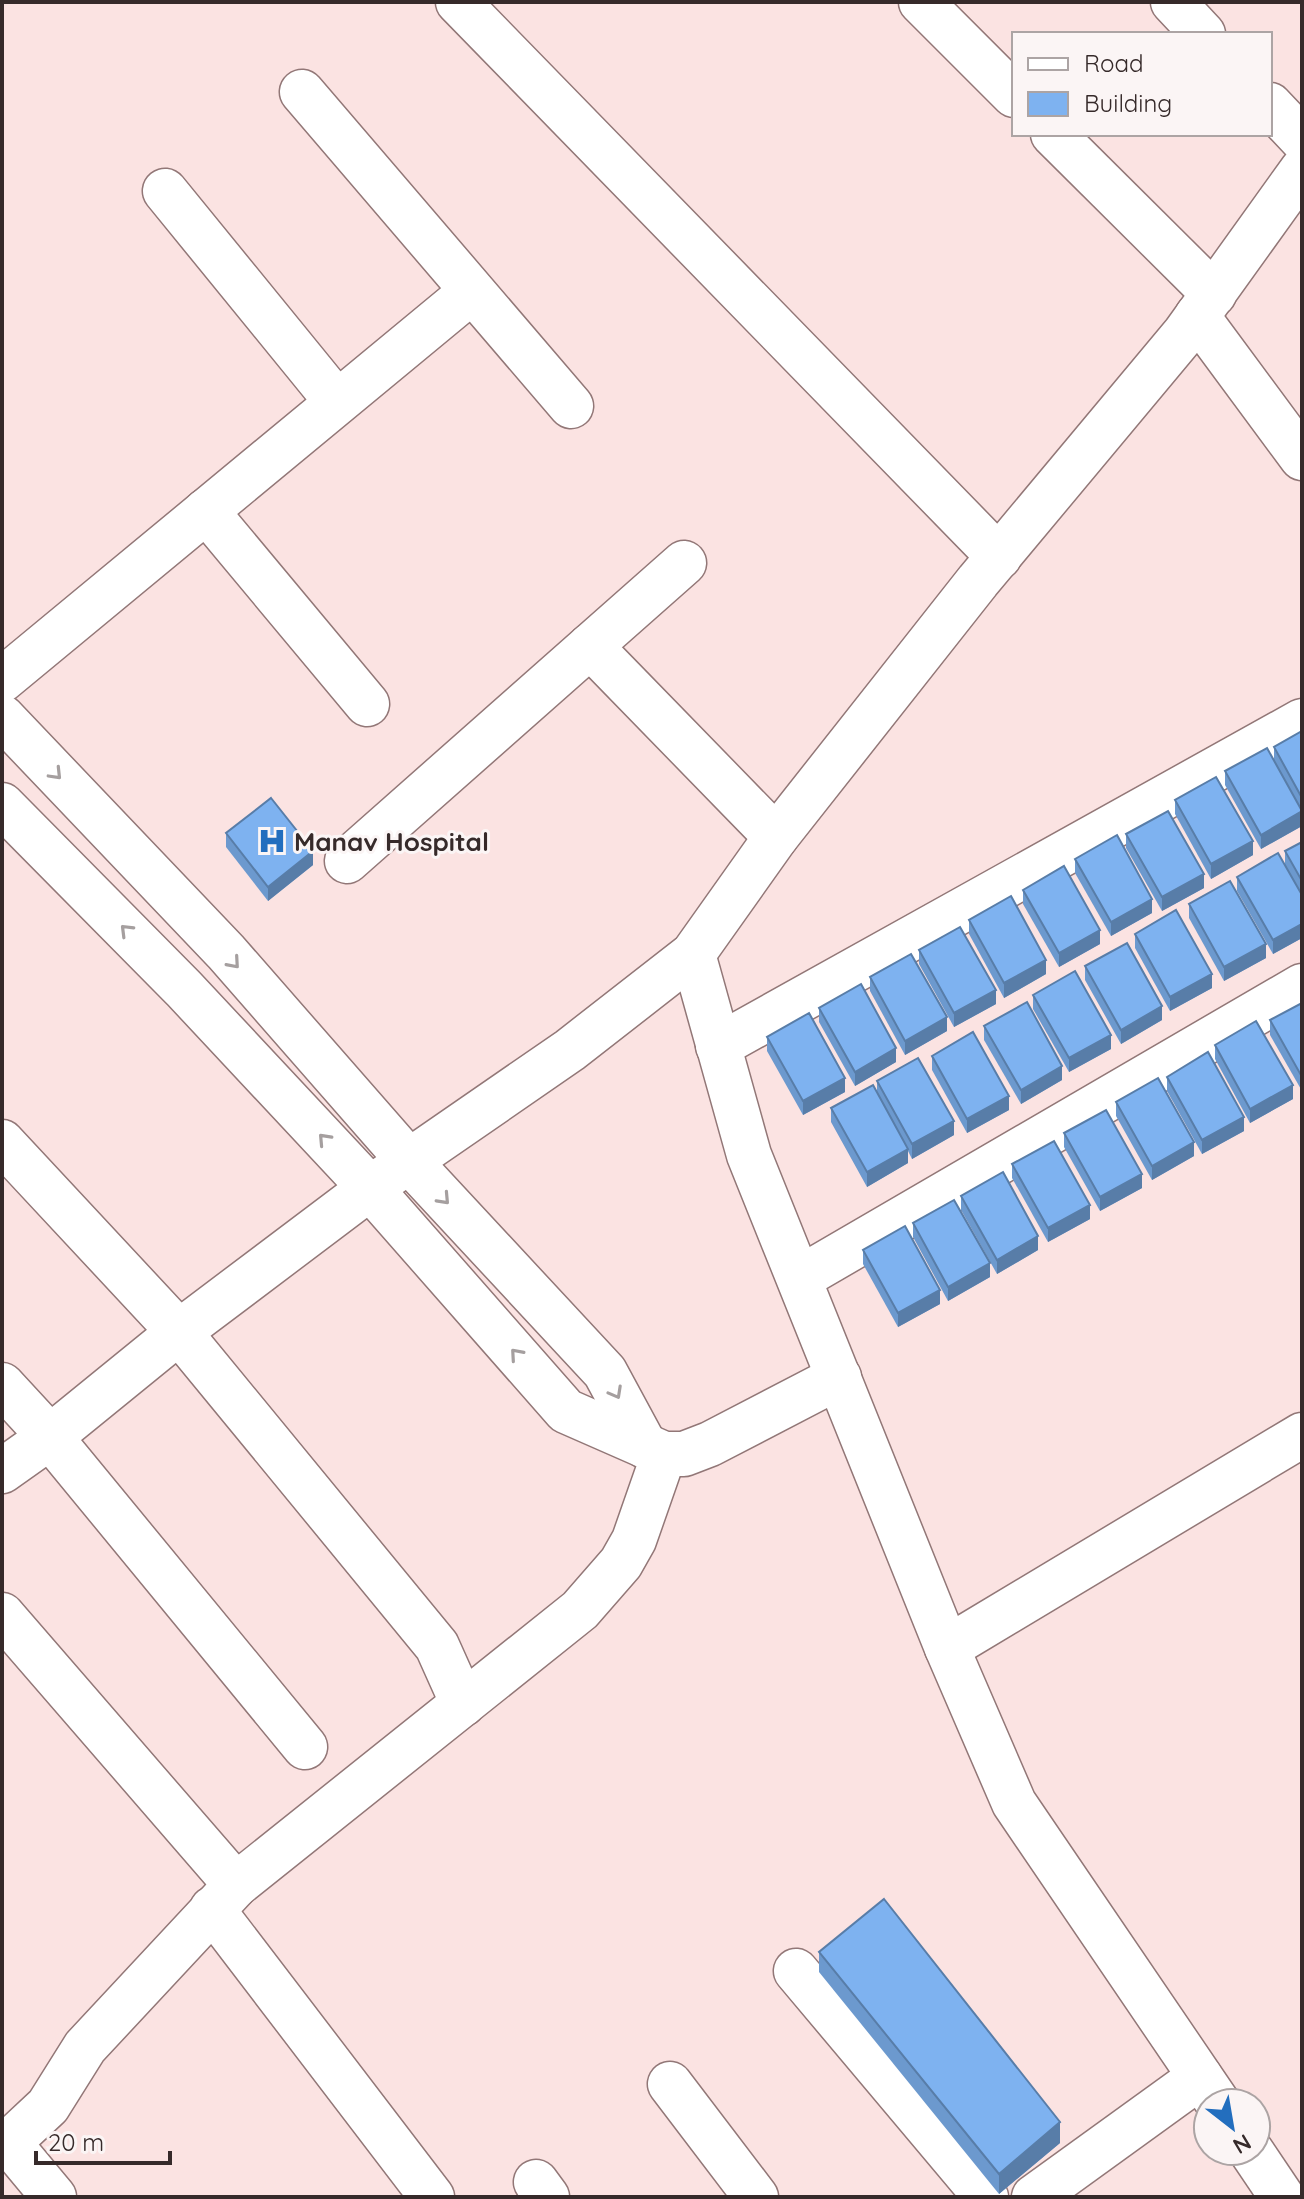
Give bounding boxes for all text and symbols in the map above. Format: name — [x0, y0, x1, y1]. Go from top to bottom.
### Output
legend — [1012, 32, 1272, 136]
text: Road — [1084, 48, 1144, 78]
text: Building — [1084, 88, 1172, 118]
one-way arrow — [46, 765, 61, 779]
place label: Manav Hospital — [294, 825, 489, 858]
hospital icon: Manav Hospital — [257, 826, 287, 856]
one-way arrow — [121, 925, 135, 939]
one-way arrow — [225, 953, 239, 968]
one-way arrow — [320, 1134, 334, 1149]
one-way arrow — [435, 1189, 449, 1204]
one-way arrow — [511, 1348, 526, 1363]
one-way arrow — [607, 1384, 622, 1399]
north arrow — [1192, 2087, 1272, 2167]
scale bar — [36, 2115, 170, 2165]
text: 20 m — [48, 2127, 104, 2157]
text: N — [1228, 2128, 1256, 2160]

